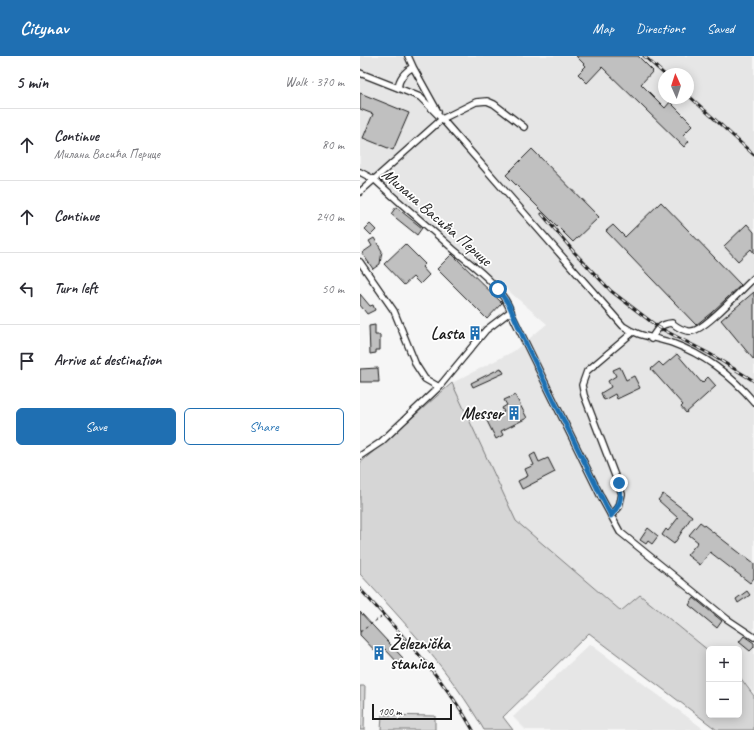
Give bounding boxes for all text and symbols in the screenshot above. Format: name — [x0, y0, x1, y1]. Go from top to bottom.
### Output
text: Citynav — [20, 16, 68, 40]
text: Map — [593, 20, 614, 37]
text: Directions — [636, 20, 685, 37]
text: Saved — [707, 20, 734, 37]
north arrow — [658, 68, 694, 104]
text: 5 min — [16, 72, 48, 93]
text: Walk · 370 m — [285, 74, 344, 90]
text: Continue — [54, 127, 99, 146]
icon: ahead — [16, 134, 38, 156]
text: 80 m — [322, 137, 344, 153]
text: Милана Васића Перице — [54, 146, 160, 162]
street label: Милана Васића Перице — [378, 164, 497, 271]
icon: ahead — [16, 206, 38, 228]
text: Continue — [54, 207, 99, 226]
text: 240 m — [316, 209, 344, 225]
icon: left — [16, 278, 38, 300]
text: Turn left — [54, 279, 97, 298]
route start — [489, 280, 507, 298]
text: 50 m — [322, 281, 344, 297]
place label: Lasta — [431, 323, 466, 344]
building icon: Lasta — [467, 325, 483, 341]
icon: arrive — [16, 350, 38, 372]
text: Arrive at destination — [54, 351, 161, 370]
place label: Messer — [461, 403, 505, 424]
building icon: Messer — [506, 405, 522, 421]
button: Save — [16, 408, 176, 445]
button: Share — [184, 408, 344, 445]
route end — [610, 474, 628, 492]
place label: Železnička stanica — [390, 633, 451, 674]
building icon: Železnička stanica — [371, 645, 387, 661]
map controls — [706, 646, 742, 718]
button: + — [706, 646, 742, 682]
button: − — [706, 682, 742, 718]
scale bar — [372, 702, 452, 721]
text: 100 m — [378, 704, 402, 718]

